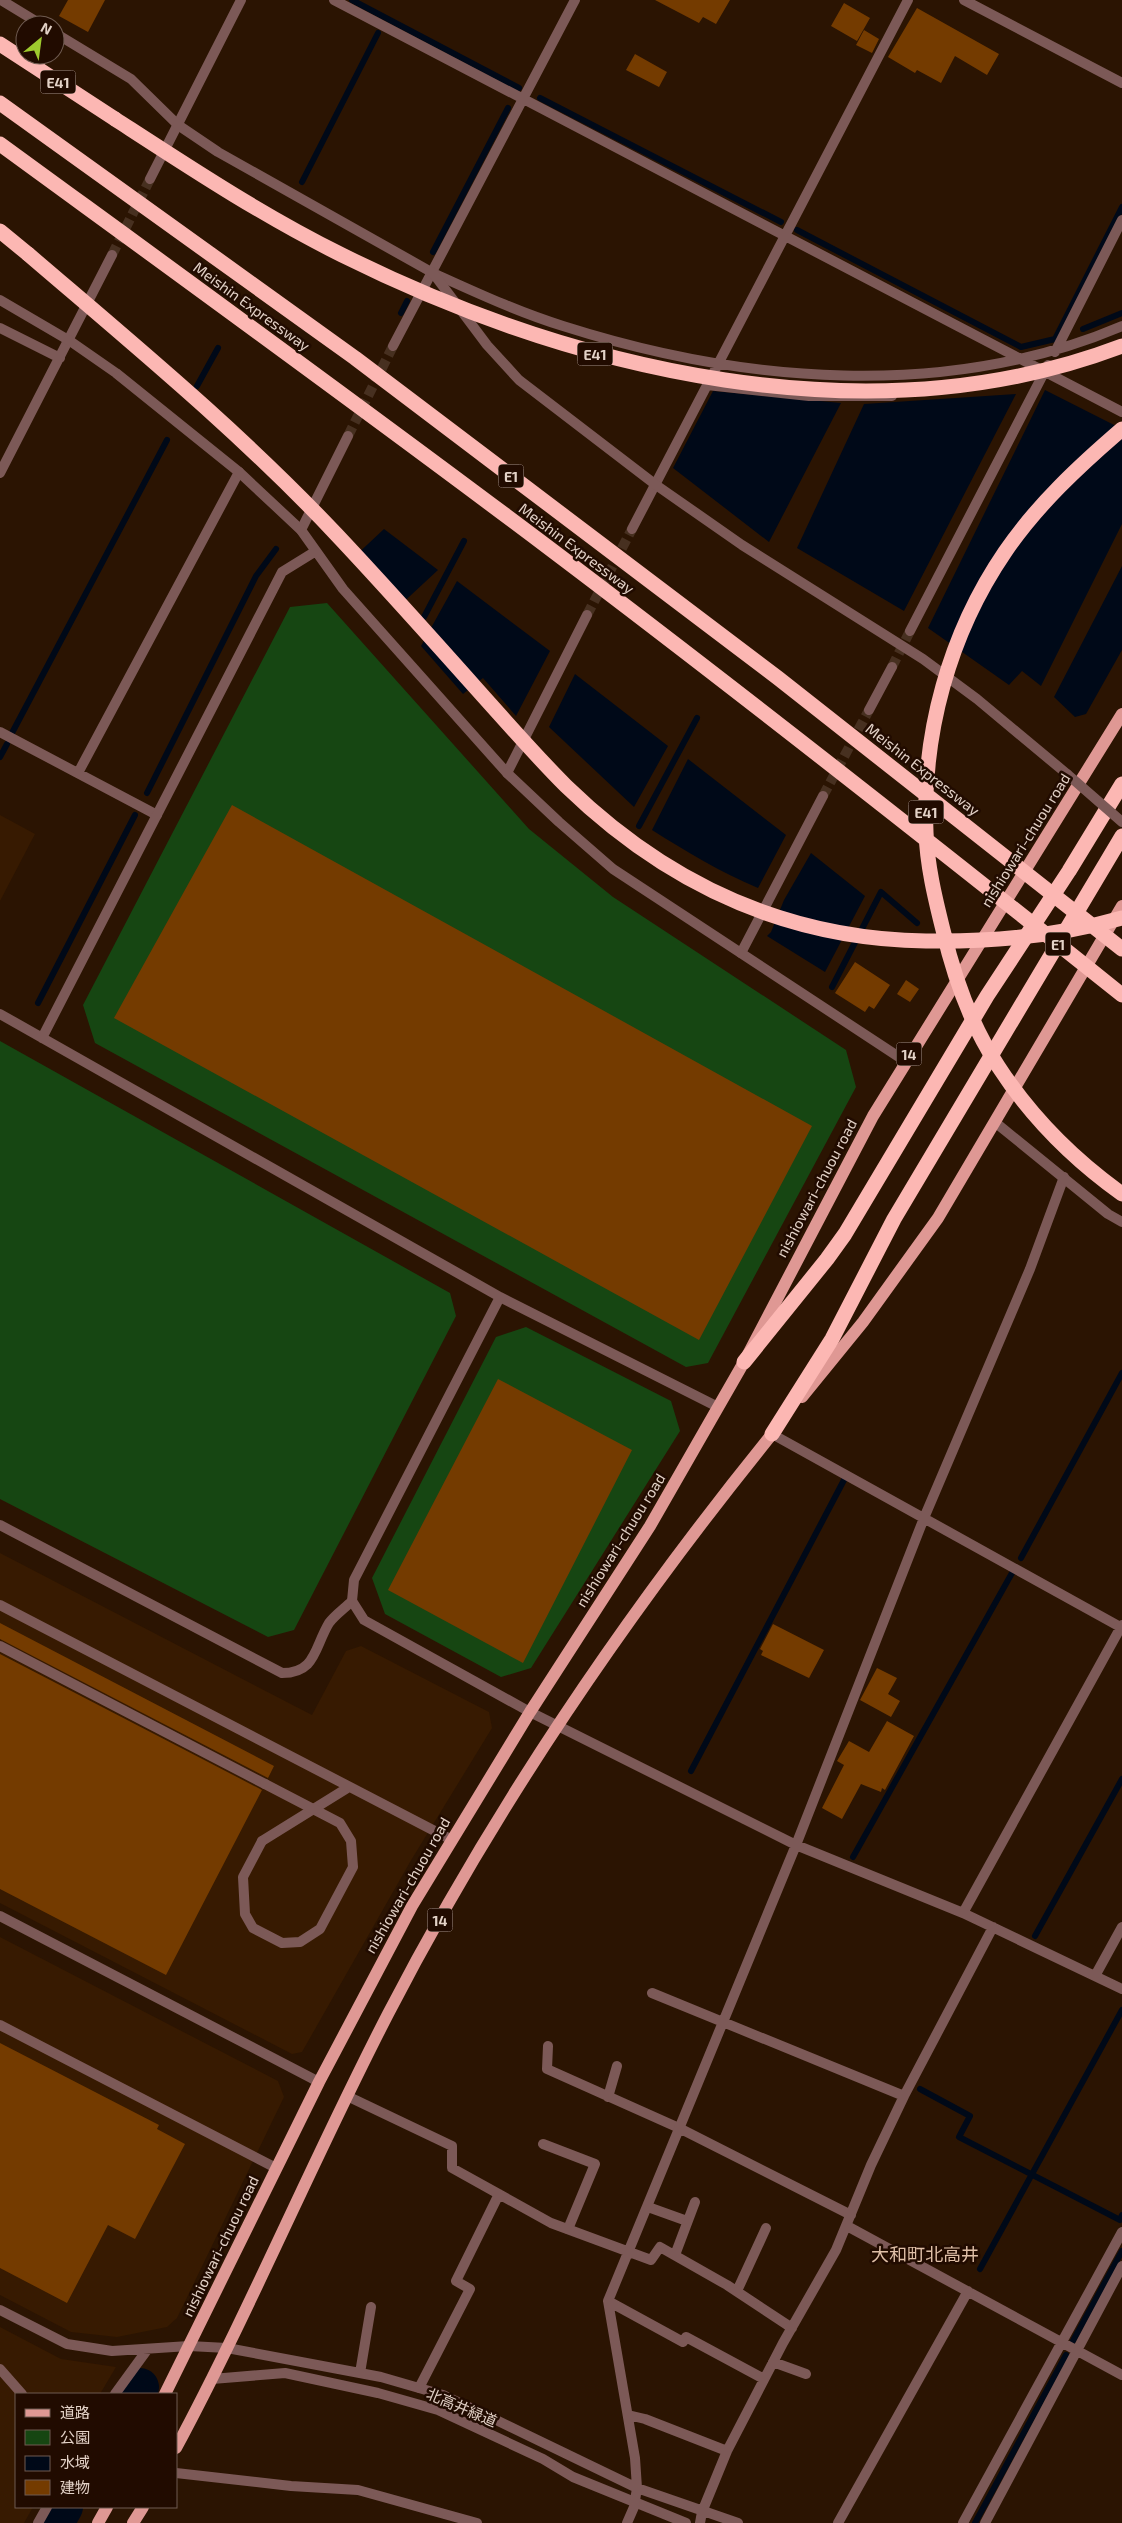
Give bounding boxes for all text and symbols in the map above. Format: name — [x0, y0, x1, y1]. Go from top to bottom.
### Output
north arrow — [15, 15, 65, 65]
text: N — [38, 18, 55, 38]
road number: E41 — [40, 70, 76, 94]
street label: Meishin Expressway — [190, 258, 314, 354]
road number: E41 — [578, 342, 612, 366]
road number: E1 — [498, 464, 524, 488]
street label: Meishin Expressway — [516, 499, 638, 597]
street label: Meishin Expressway — [862, 719, 984, 819]
street label: nishiowari-chuou road — [977, 770, 1073, 910]
road number: E41 — [908, 800, 944, 824]
road number: E1 — [1046, 932, 1070, 956]
road number: 14 — [896, 1042, 922, 1066]
street label: nishiowari-chuou road — [772, 1116, 860, 1260]
street label: nishiowari-chuou road — [572, 1470, 668, 1610]
street label: nishiowari-chuou road — [361, 1814, 453, 1956]
road number: 14 — [428, 1908, 452, 1932]
street label: nishiowari-chuou road — [178, 2173, 262, 2319]
district label: 大和町北高井 — [871, 2243, 979, 2265]
street label: 北高井緑道 — [424, 2384, 500, 2430]
legend — [15, 2393, 178, 2508]
text: 道路 — [60, 2403, 90, 2421]
text: 公園 — [60, 2428, 90, 2446]
text: 水域 — [60, 2453, 90, 2471]
text: 建物 — [60, 2478, 90, 2496]

